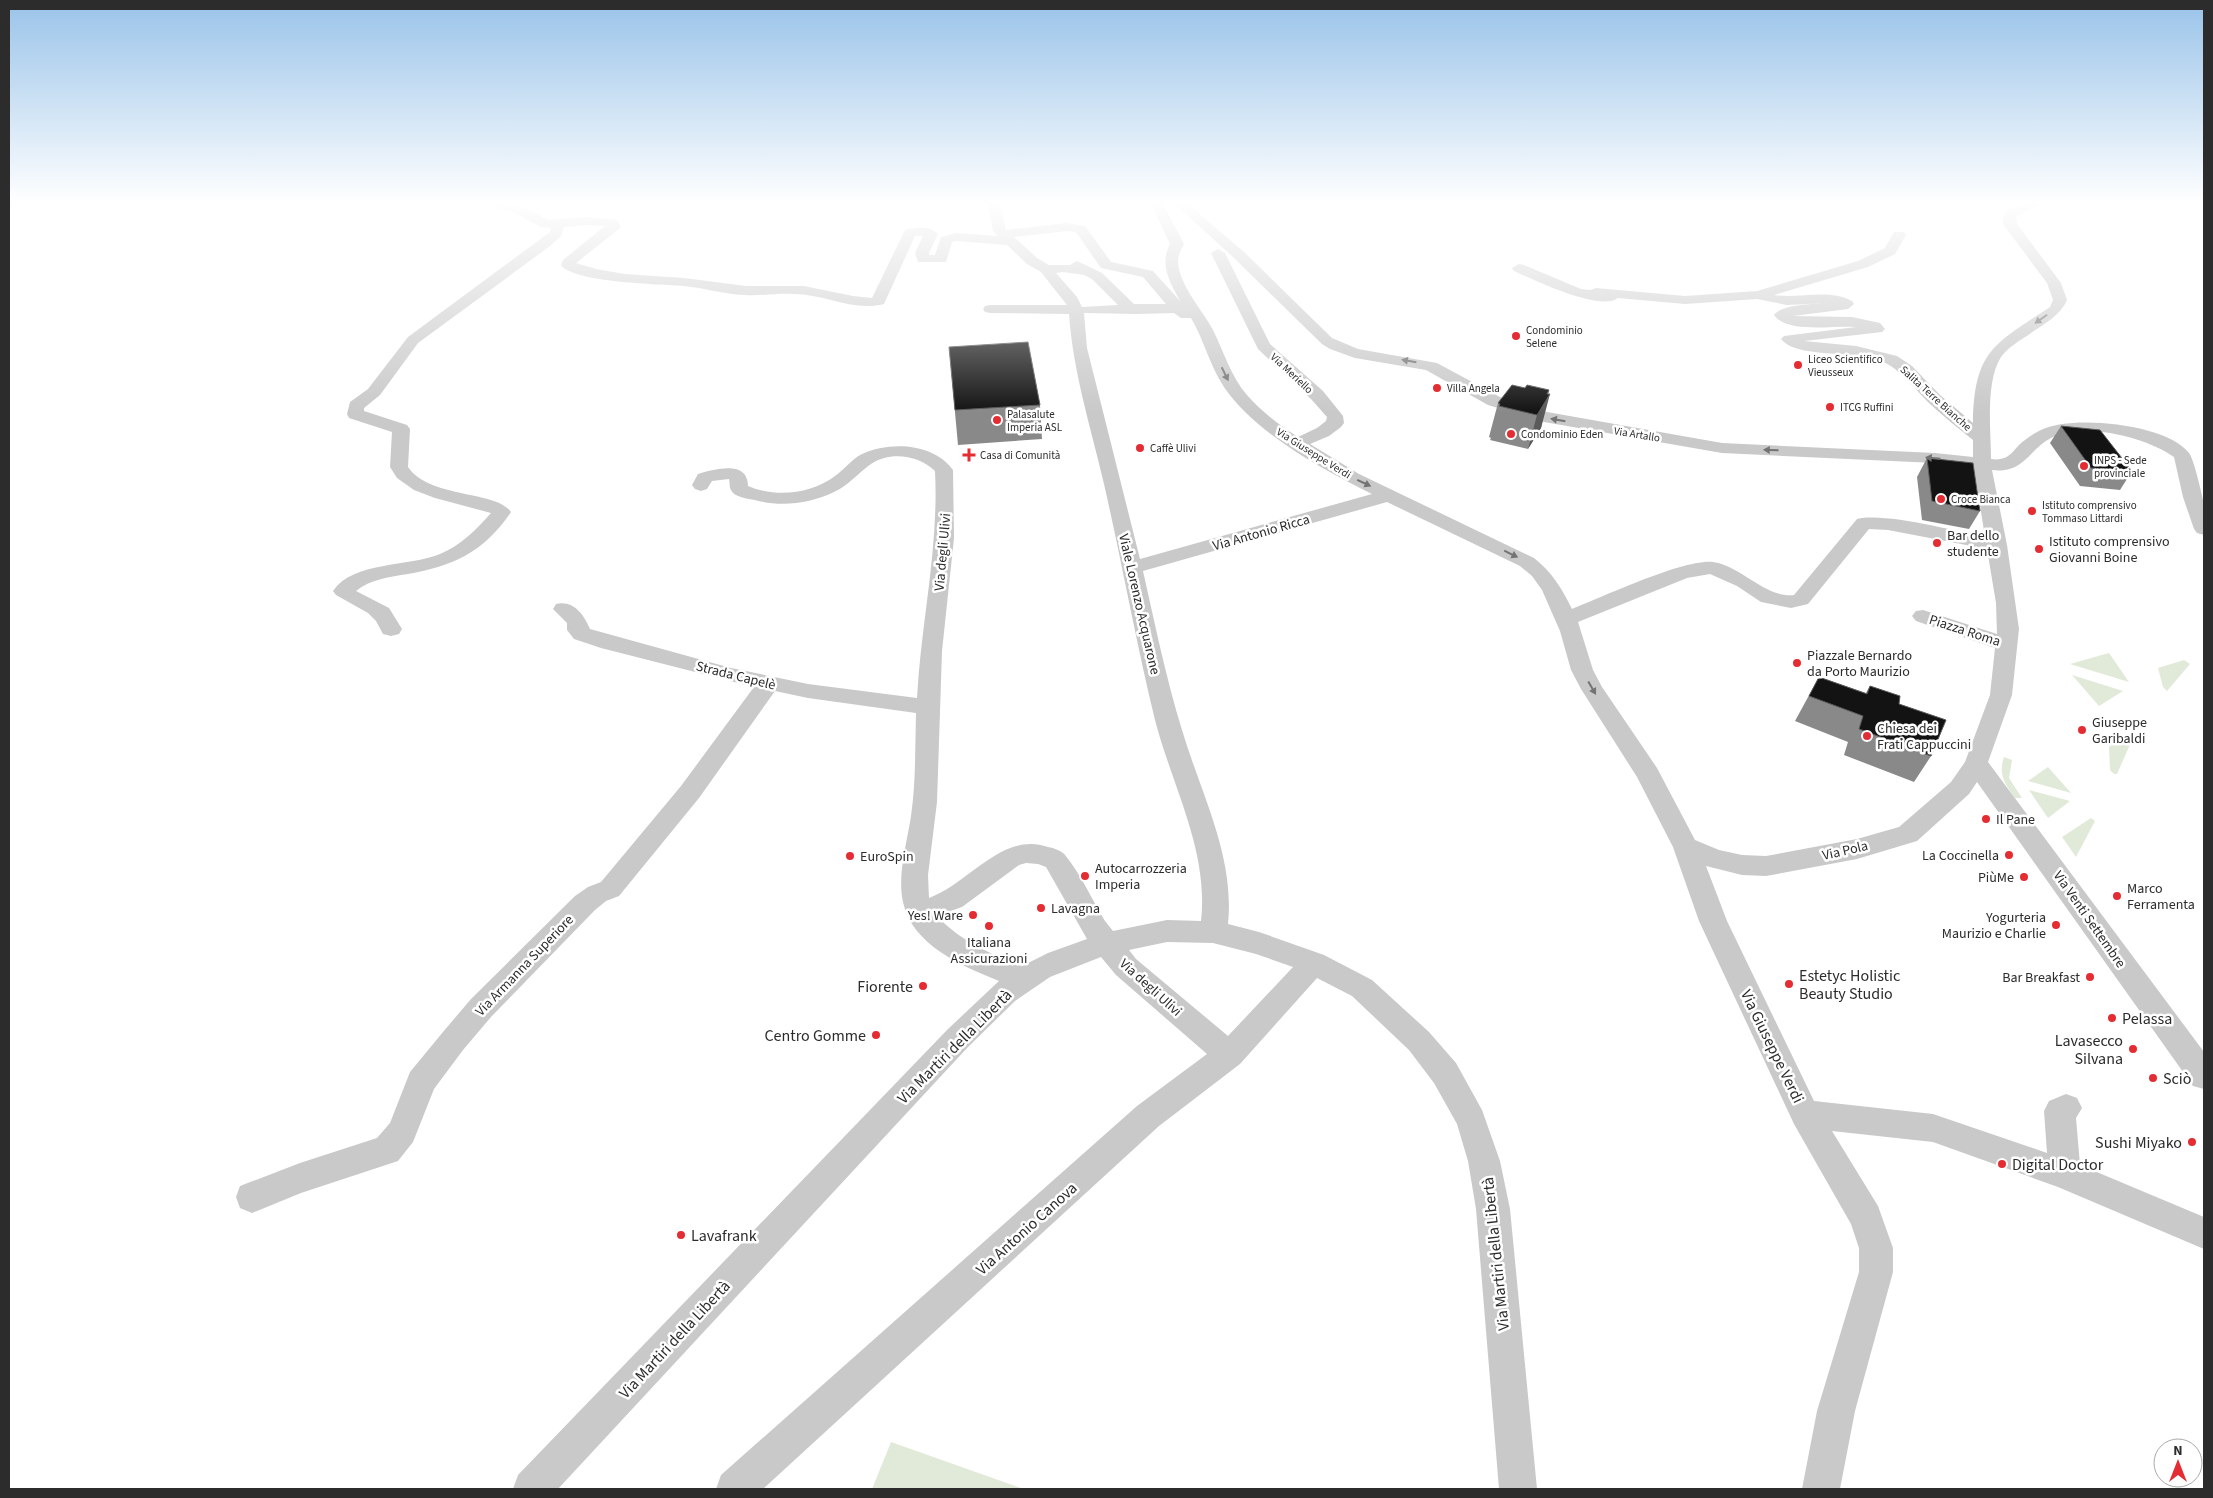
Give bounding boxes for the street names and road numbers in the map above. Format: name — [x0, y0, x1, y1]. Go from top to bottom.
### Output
street label: Via Meriello — [1267, 350, 1316, 397]
street label: Salita Terre Bianche — [1897, 362, 1975, 435]
street label: Via Artallo — [1613, 423, 1661, 446]
street label: Via Giuseppe Verdi — [1274, 425, 1354, 482]
street label: Via Antonio Ricca — [1210, 510, 1312, 556]
street label: Via degli Ulivi — [930, 512, 956, 592]
street label: Viale Lorenzo Acquarone — [1113, 532, 1165, 677]
street label: Piazza Roma — [1926, 610, 2003, 652]
street label: Strada Capelè — [694, 656, 778, 696]
street label: Via Pola — [1820, 836, 1870, 866]
street label: Via Venti Settembre — [2048, 867, 2130, 972]
street label: Via Armanna Superiore — [471, 910, 579, 1021]
street label: Via degli Ulivi — [1115, 954, 1186, 1021]
street label: Via Martiri della Libertà — [892, 984, 1017, 1109]
street label: Via Giuseppe Verdi — [1735, 986, 1809, 1107]
street label: Via Martiri della Libertà — [1477, 1176, 1515, 1332]
street label: Via Antonio Canova — [971, 1177, 1082, 1280]
street label: Via Martiri della Libertà — [614, 1276, 735, 1404]

